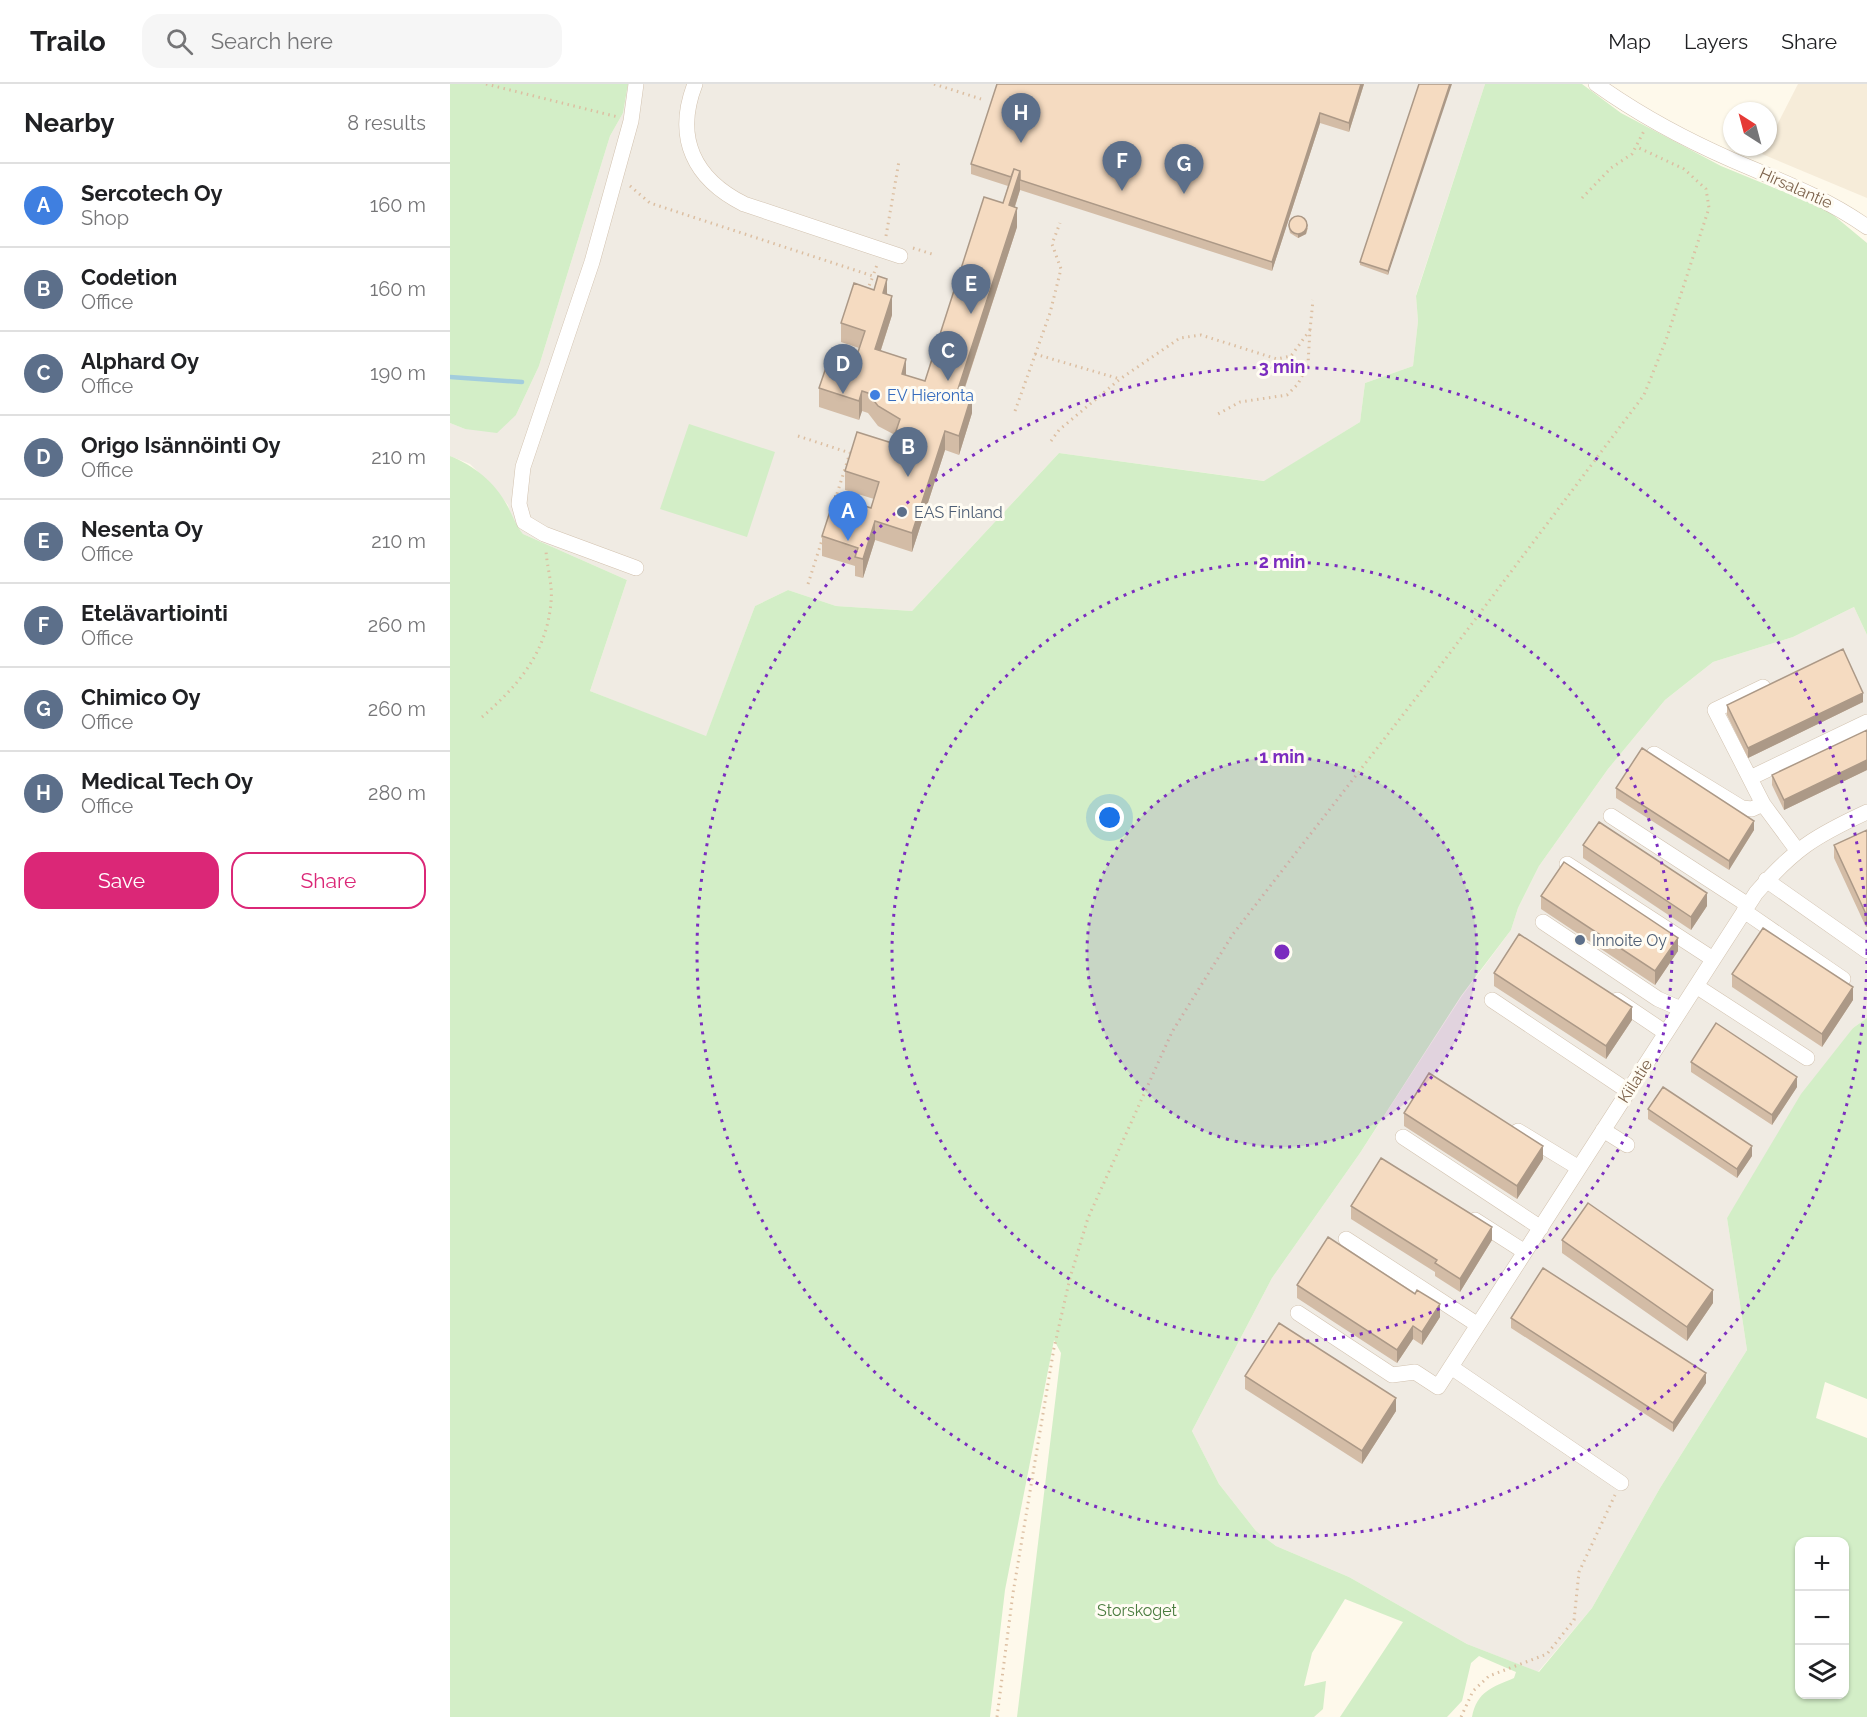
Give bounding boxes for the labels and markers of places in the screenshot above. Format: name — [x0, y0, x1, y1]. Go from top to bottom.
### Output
pin: H — [1002, 94, 1040, 143]
pin: F — [1102, 141, 1142, 191]
pin: G — [1164, 144, 1204, 194]
pin: E — [952, 264, 990, 314]
pin: C — [928, 332, 968, 381]
pin: D — [824, 344, 862, 394]
place label: EV Hieronta — [887, 386, 974, 405]
marker: EV Hieronta — [868, 388, 882, 402]
pin: B — [888, 428, 928, 477]
pin: A — [828, 492, 868, 541]
place label: EAS Finland — [914, 503, 1003, 522]
marker: EAS Finland — [895, 505, 909, 519]
place label: Innoite Oy — [1592, 931, 1667, 950]
marker: Innoite Oy — [1573, 933, 1587, 947]
centre of rings — [1272, 942, 1292, 962]

